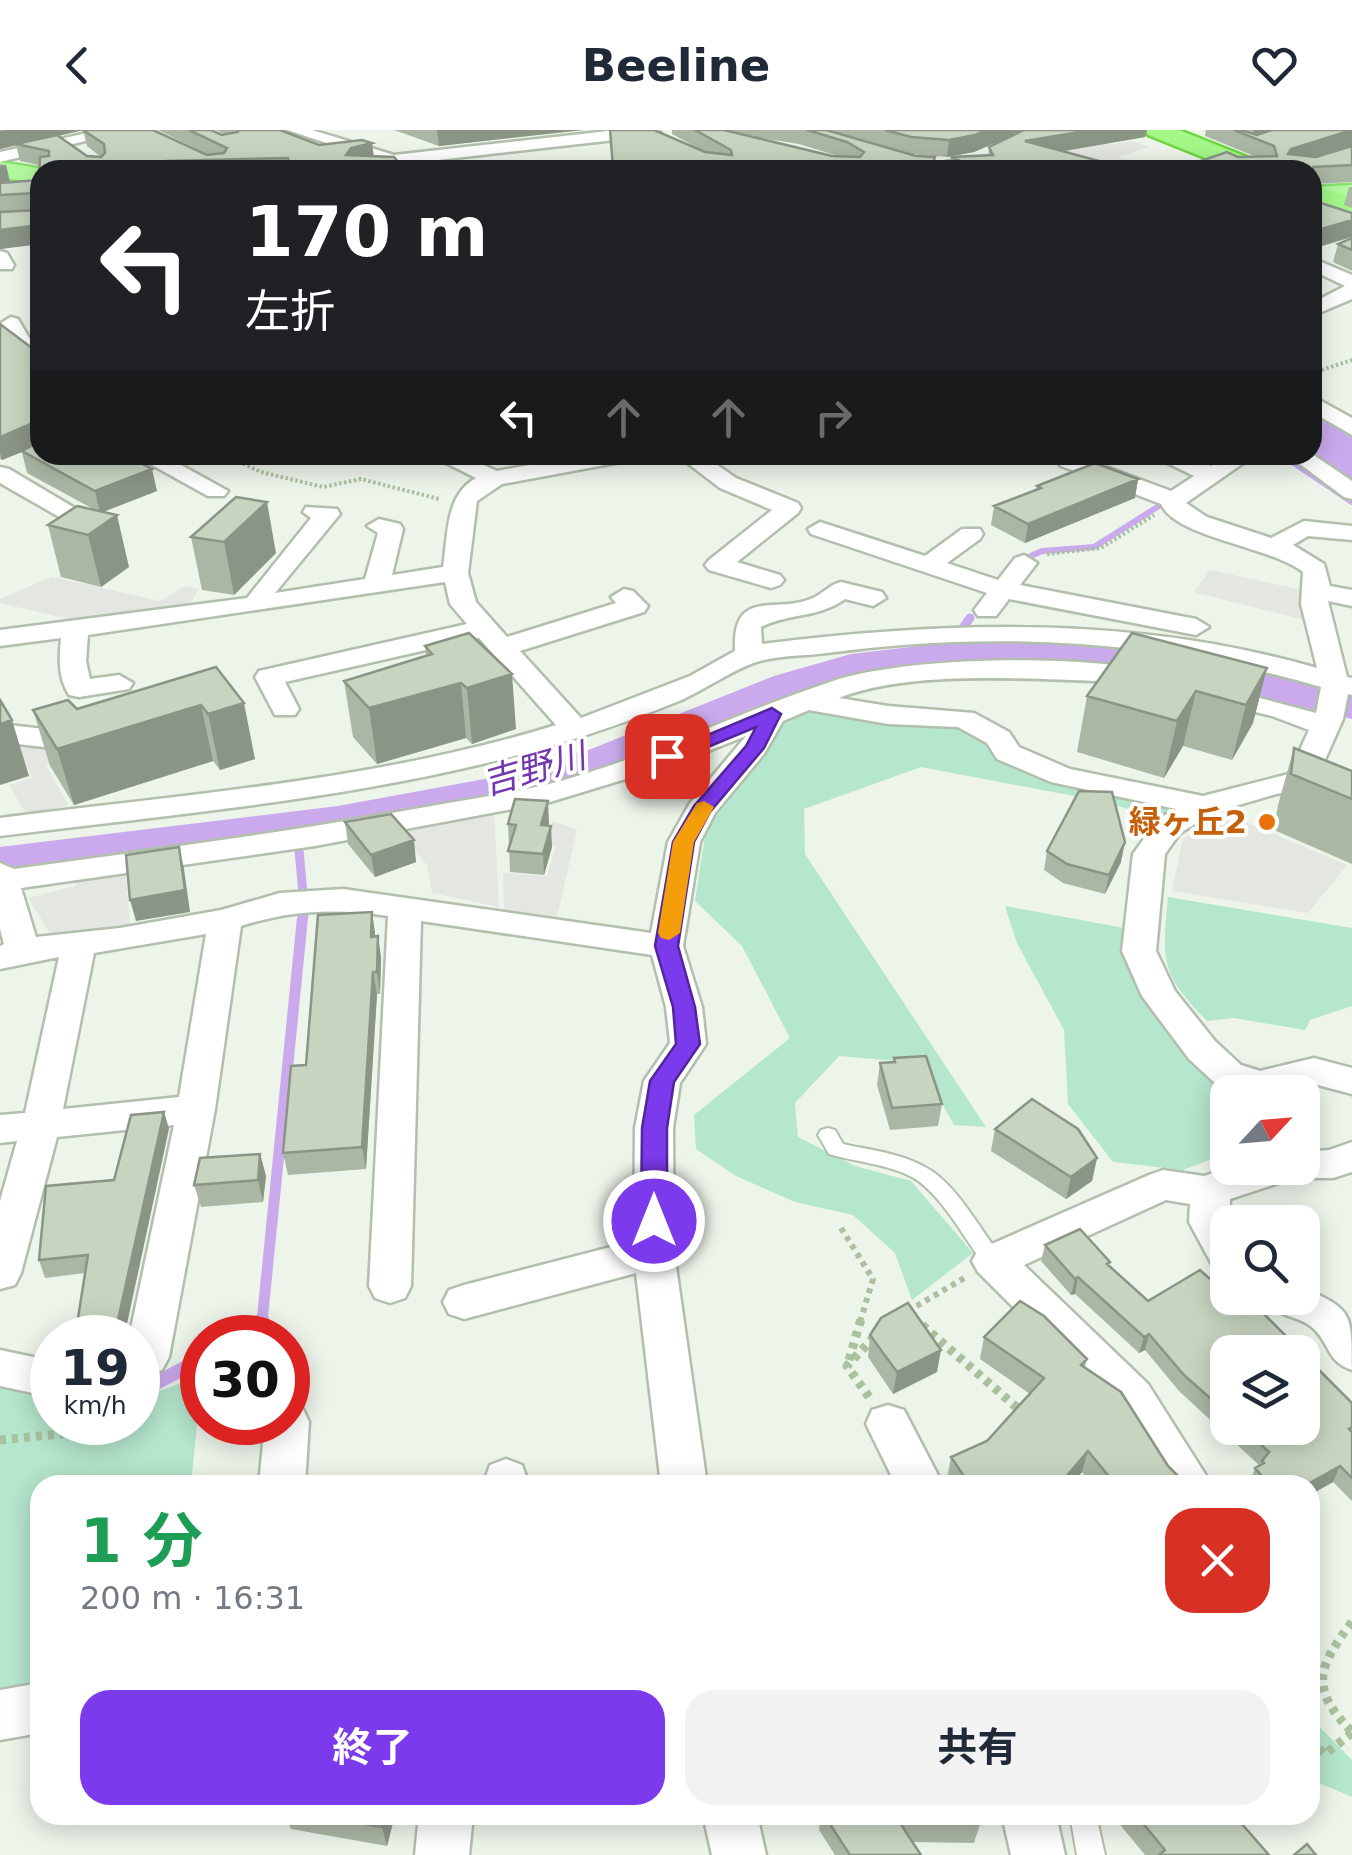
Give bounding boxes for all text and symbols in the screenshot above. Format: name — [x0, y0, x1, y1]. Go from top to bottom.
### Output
icon: back — [50, 38, 105, 93]
icon: heart — [1247, 38, 1302, 93]
text: Beeline — [582, 39, 770, 92]
text: 170 m — [245, 191, 488, 273]
icon: left — [80, 200, 210, 330]
text: 左折 — [245, 285, 335, 338]
icon: left — [491, 390, 546, 445]
icon: ahead — [596, 390, 651, 445]
icon: ahead — [701, 390, 756, 445]
icon: right — [806, 390, 861, 445]
pin — [625, 714, 710, 799]
icon: arrive — [640, 729, 695, 784]
water label: 吉野川 — [478, 734, 594, 803]
place label: 緑ヶ丘2 — [1129, 803, 1247, 841]
marker: 緑ヶ丘2 — [1256, 811, 1278, 833]
north arrow — [1210, 1075, 1320, 1185]
map controls — [1210, 1075, 1320, 1445]
position arrow — [602, 1169, 706, 1273]
button: search — [1210, 1205, 1320, 1315]
speed limit sign: 30 — [180, 1315, 310, 1445]
button: layers — [1210, 1335, 1320, 1445]
text: 19 — [60, 1339, 130, 1397]
text: km/h — [63, 1391, 127, 1420]
text: 1 分 — [80, 1506, 203, 1576]
button: close — [1165, 1508, 1270, 1613]
text: 200 m · 16:31 — [80, 1579, 305, 1617]
button: 終了 — [80, 1690, 665, 1805]
button: 共有 — [685, 1690, 1270, 1805]

